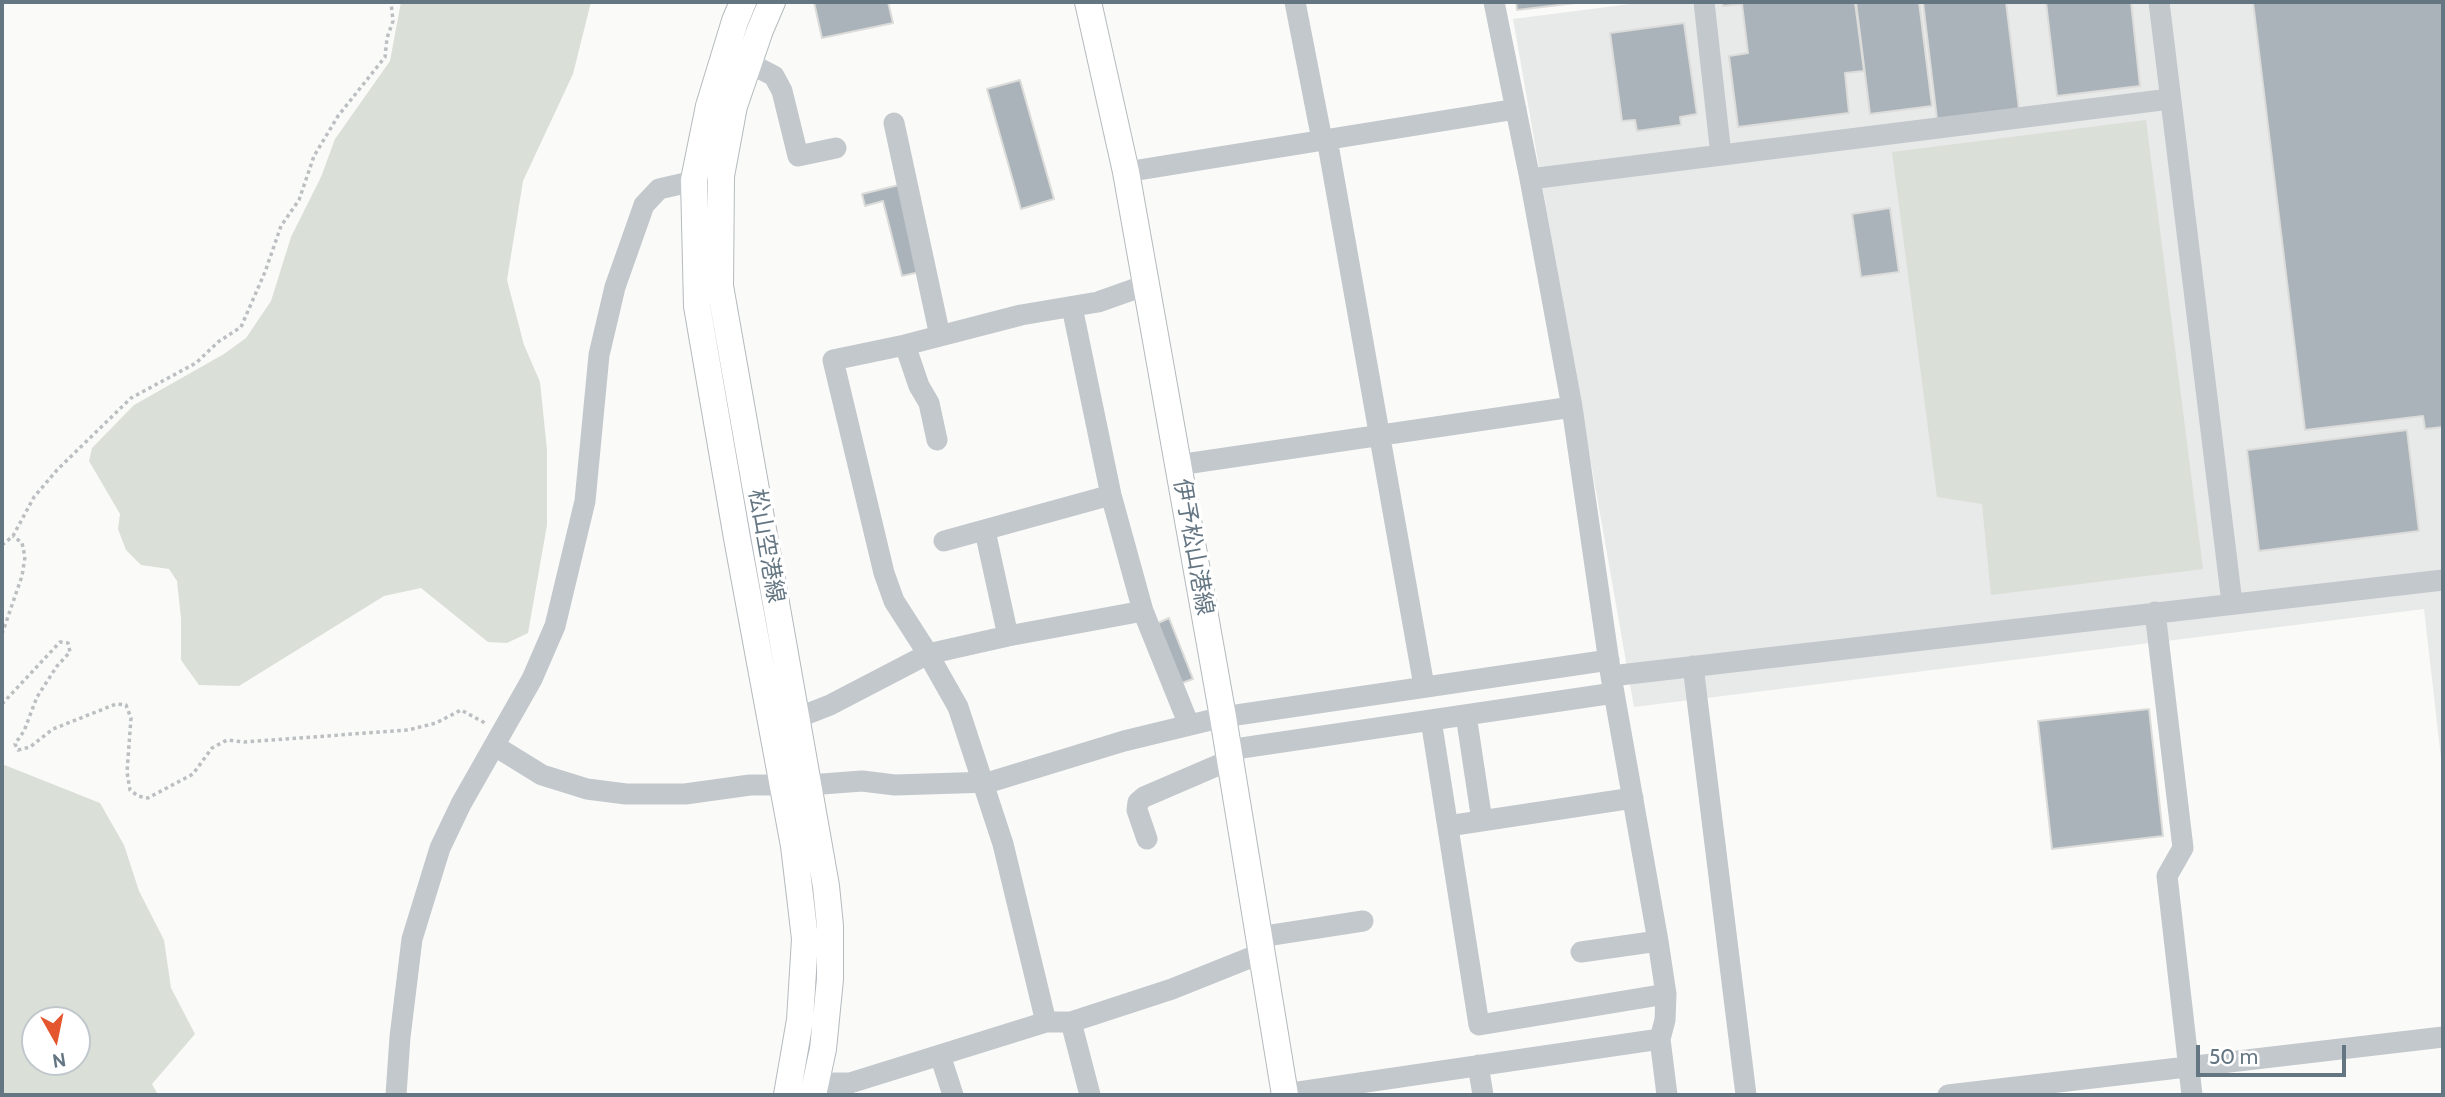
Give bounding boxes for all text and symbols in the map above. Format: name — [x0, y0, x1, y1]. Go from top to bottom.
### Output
street label: 伊予松山港線 — [1167, 477, 1219, 617]
street label: 松山空港線 — [742, 487, 790, 605]
north arrow — [21, 1006, 91, 1076]
scale bar — [2200, 1030, 2350, 1074]
text: 50 m — [2209, 1044, 2258, 1069]
text: N — [51, 1048, 67, 1073]

